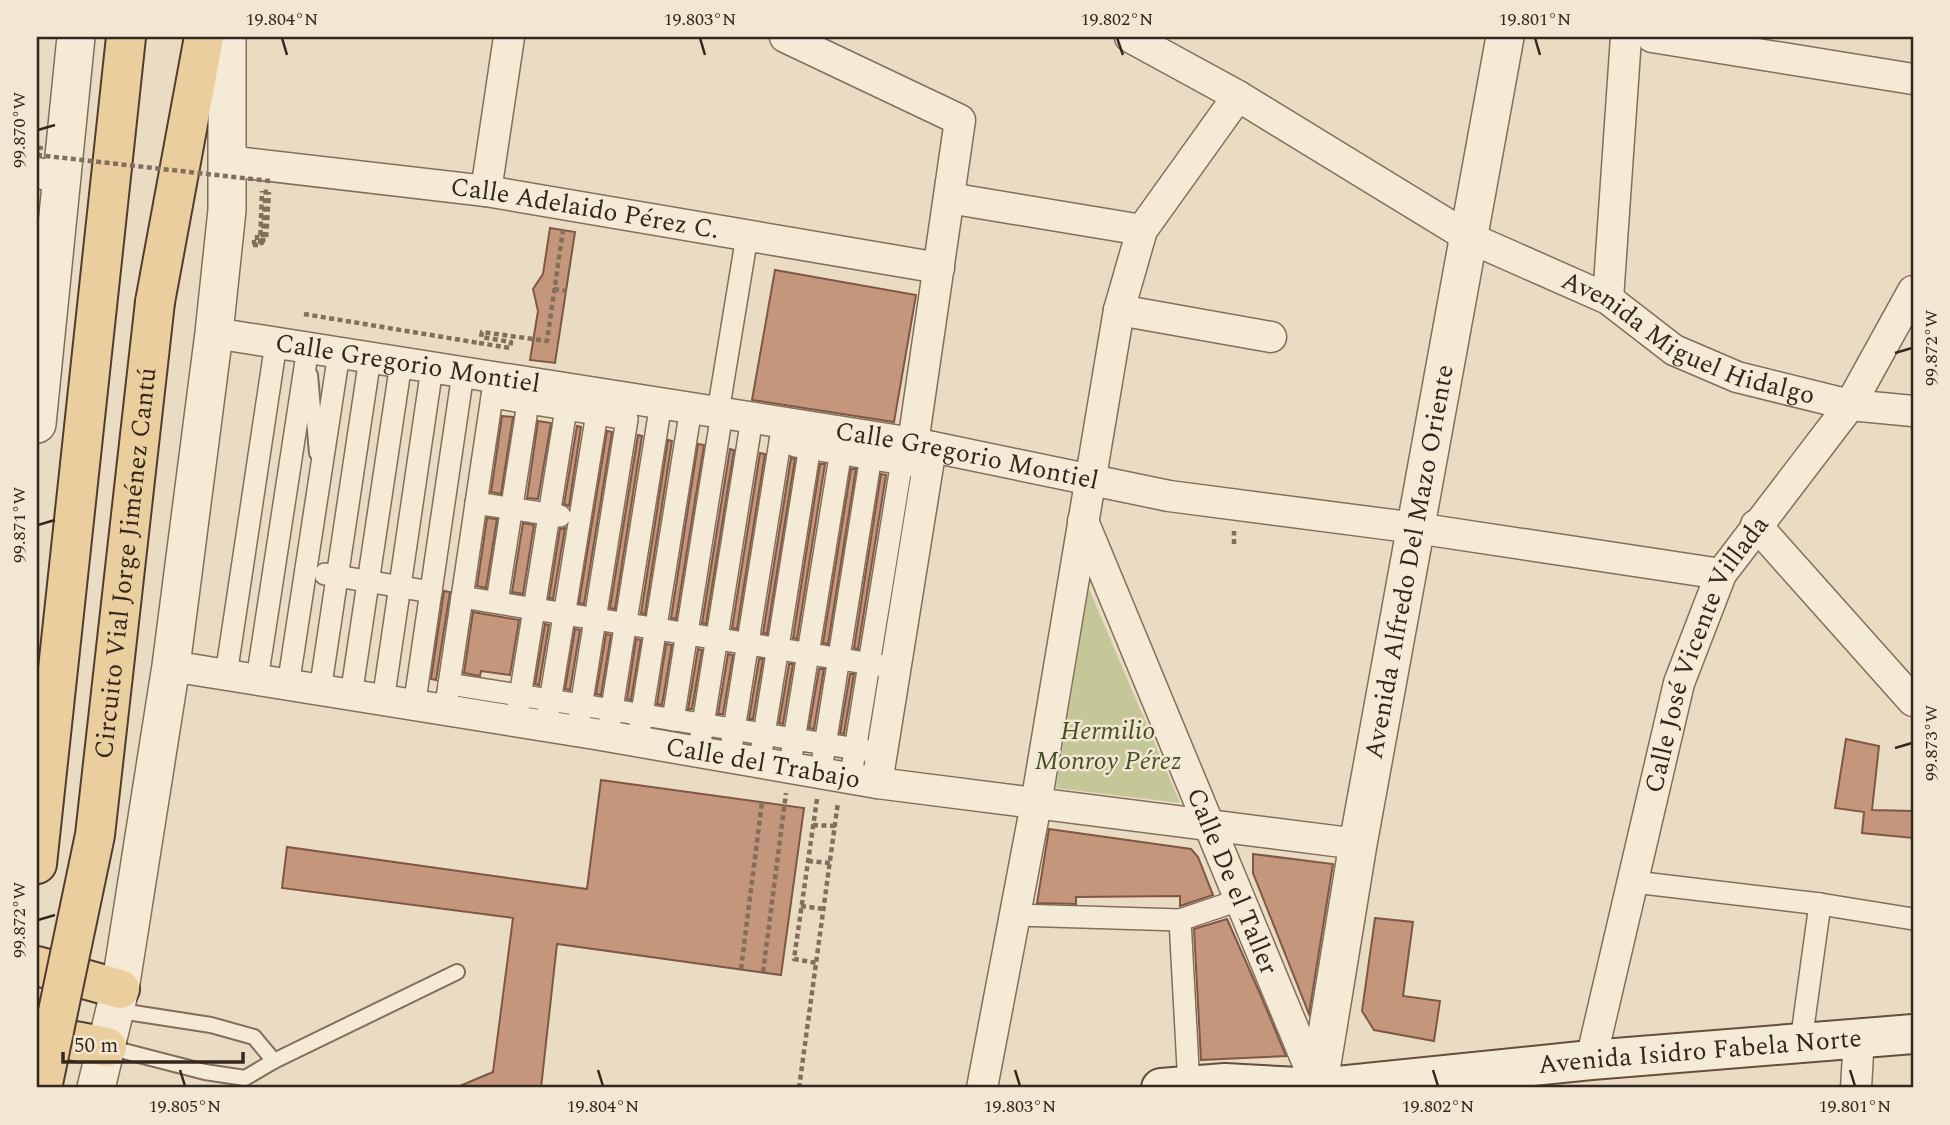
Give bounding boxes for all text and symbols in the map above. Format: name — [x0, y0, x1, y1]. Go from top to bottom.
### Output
text: 19.804°N — [246, 6, 318, 33]
text: 19.803°N — [664, 6, 736, 33]
text: 19.802°N — [1081, 6, 1153, 33]
text: 19.801°N — [1499, 6, 1571, 33]
text: 99.870°W — [6, 92, 33, 168]
street label: Calle Adelaido Pérez C. — [448, 167, 722, 250]
street label: Avenida Miguel Hidalgo — [1555, 261, 1819, 416]
text: 99.872°W — [1918, 310, 1945, 386]
street label: Calle Gregorio Montiel — [272, 323, 543, 404]
street label: Avenida Alfredo Del Mazo Oriente — [1354, 361, 1465, 762]
street label: Circuito Vial Jorge Jiménez Cantú — [84, 365, 167, 761]
street label: Calle Gregorio Montiel — [832, 411, 1102, 501]
text: 99.871°W — [6, 487, 33, 563]
street label: Calle José Vicente Villada — [1634, 507, 1779, 797]
text: 99.873°W — [1918, 705, 1945, 781]
park label: Hermilio Monroy Pérez — [1035, 711, 1181, 781]
street label: Calle del Trabajo — [663, 727, 863, 800]
street label: Calle De el Taller — [1176, 782, 1289, 981]
text: 99.872°W — [6, 882, 33, 958]
street label: Avenida Isidro Fabela Norte — [1536, 1018, 1863, 1085]
scale bar — [63, 1020, 243, 1064]
text: 50 m — [74, 1030, 118, 1062]
text: 19.805°N — [149, 1093, 221, 1120]
text: 19.804°N — [567, 1093, 639, 1120]
text: 19.803°N — [984, 1093, 1056, 1120]
text: 19.802°N — [1402, 1093, 1474, 1120]
text: 19.801°N — [1819, 1093, 1891, 1120]

